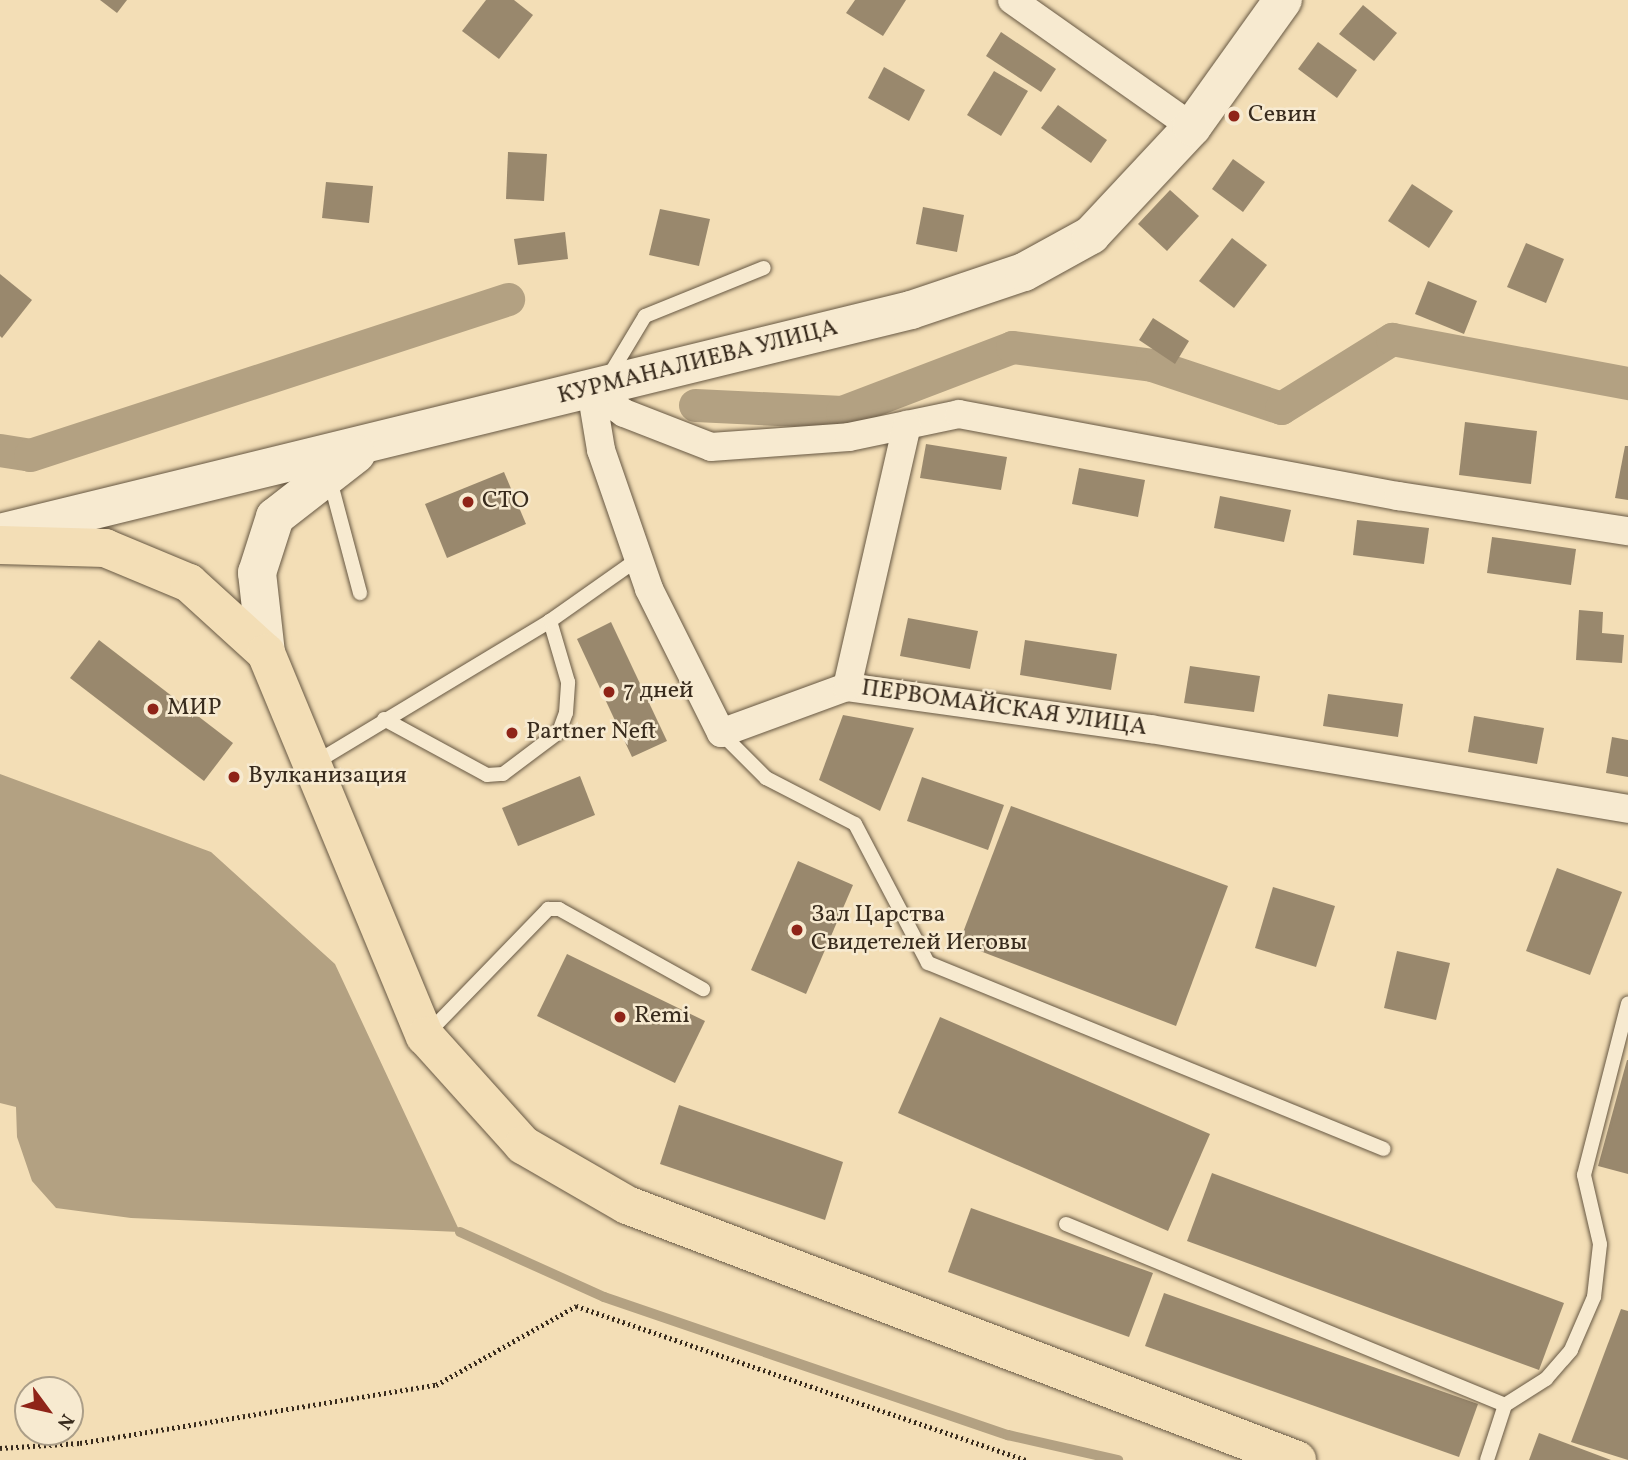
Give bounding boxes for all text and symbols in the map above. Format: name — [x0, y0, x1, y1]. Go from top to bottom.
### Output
place label: Севин — [1248, 102, 1316, 130]
marker: Севин — [1226, 108, 1242, 124]
street label: КУРМАНАЛИЕВА УЛИЦА — [555, 314, 841, 412]
place label: СТО — [482, 488, 529, 516]
marker: СТО — [460, 494, 476, 510]
street label: ПЕРВОМАЙСКАЯ УЛИЦА — [859, 675, 1149, 743]
place label: 7 дней — [623, 678, 694, 706]
marker: 7 дней — [601, 684, 617, 700]
place label: МИР — [167, 695, 221, 723]
marker: МИР — [145, 701, 161, 717]
place label: Partner Neft — [526, 719, 657, 747]
marker: Partner Neft — [504, 725, 520, 741]
place label: Вулканизация — [248, 763, 407, 791]
marker: Вулканизация — [226, 769, 242, 785]
place label: Зал Царства Свидетелей Иеговы — [811, 902, 1027, 958]
marker: Зал Царства Свидетелей Иеговы — [789, 922, 805, 938]
place label: Remi — [634, 1003, 690, 1031]
marker: Remi — [612, 1009, 628, 1025]
north arrow — [14, 1376, 84, 1446]
text: N — [50, 1408, 80, 1434]

